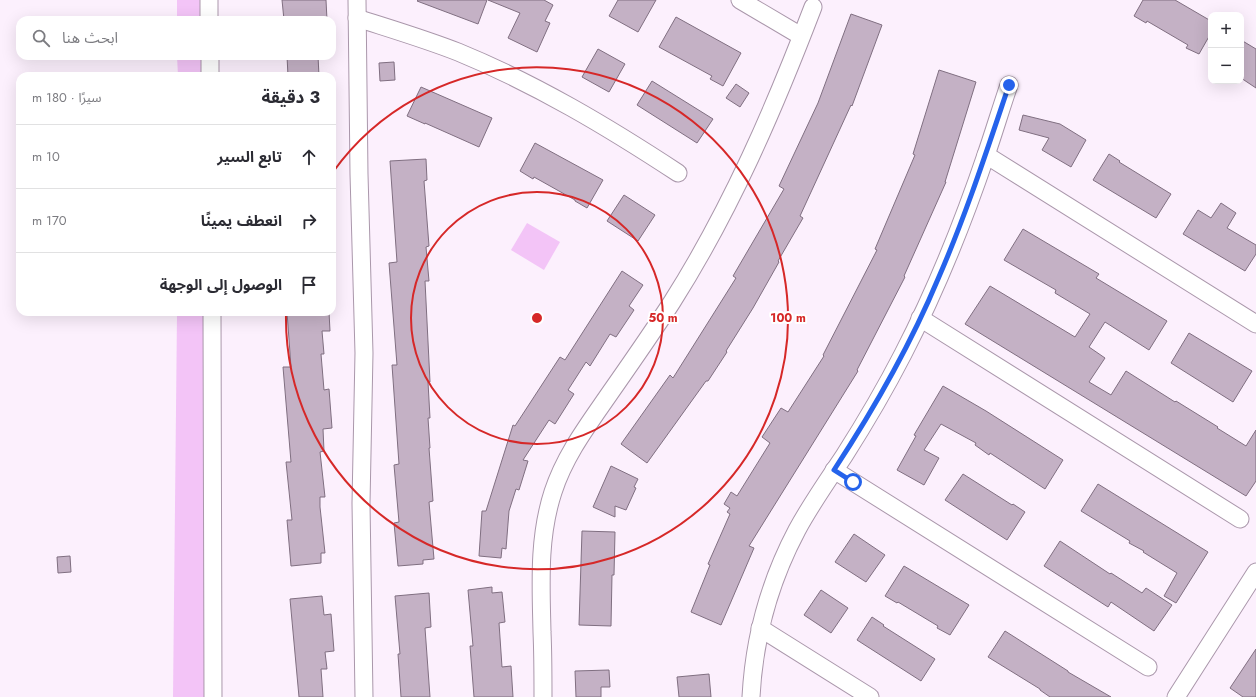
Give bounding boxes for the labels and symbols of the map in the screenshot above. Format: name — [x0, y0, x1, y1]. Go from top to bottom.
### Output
route end — [1000, 76, 1018, 94]
text: 50 m — [648, 309, 678, 327]
text: 100 m — [770, 309, 806, 327]
centre of rings — [530, 311, 544, 325]
route start — [844, 473, 862, 491]

